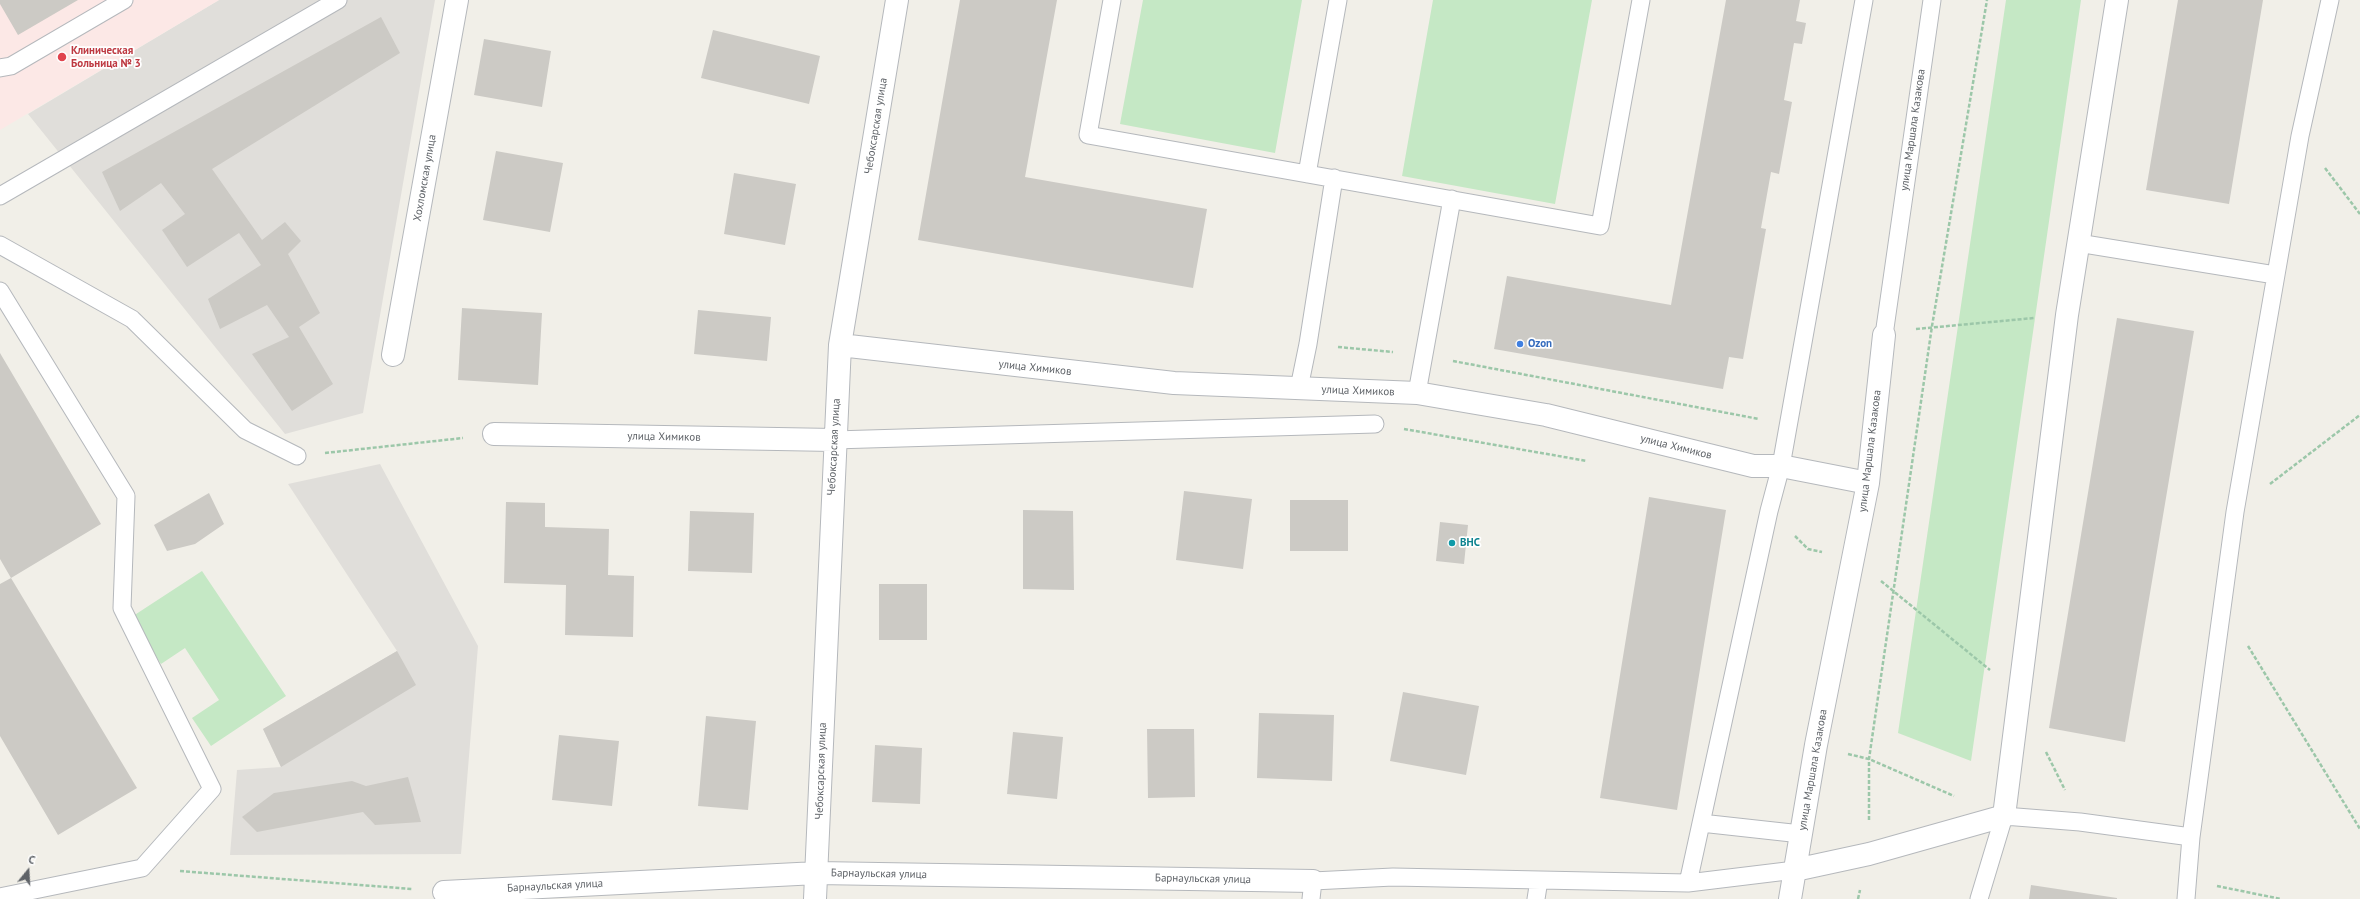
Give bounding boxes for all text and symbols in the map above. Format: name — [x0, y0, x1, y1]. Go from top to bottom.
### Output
place label: Клиническая Больница № 3 — [71, 44, 141, 70]
marker: Клиническая Больница № 3 — [56, 51, 68, 63]
street label: улица Маршала Казакова — [1898, 68, 1928, 192]
street label: Чебоксарская улица — [862, 77, 890, 175]
street label: Хохломская улица — [411, 134, 439, 222]
place label: Ozon — [1528, 337, 1552, 351]
marker: Ozon — [1515, 339, 1525, 349]
street label: улица Химиков — [998, 358, 1072, 378]
street label: улица Химиков — [1321, 383, 1395, 399]
street label: улица Маршала Казакова — [1856, 389, 1884, 513]
street label: Чебоксарская улица — [825, 398, 843, 496]
street label: улица Химиков — [627, 430, 701, 444]
street label: улица Химиков — [1639, 432, 1713, 462]
place label: ВНС — [1460, 536, 1480, 550]
marker: ВНС — [1447, 538, 1457, 548]
street label: улица Маршала Казакова — [1796, 708, 1830, 832]
street label: Чебоксарская улица — [813, 722, 829, 820]
north arrow — [8, 851, 48, 891]
text: С — [27, 852, 37, 867]
street label: Барнаульская улица — [831, 867, 927, 881]
street label: Барнаульская улица — [1155, 872, 1251, 886]
street label: Барнаульская улица — [507, 877, 603, 895]

